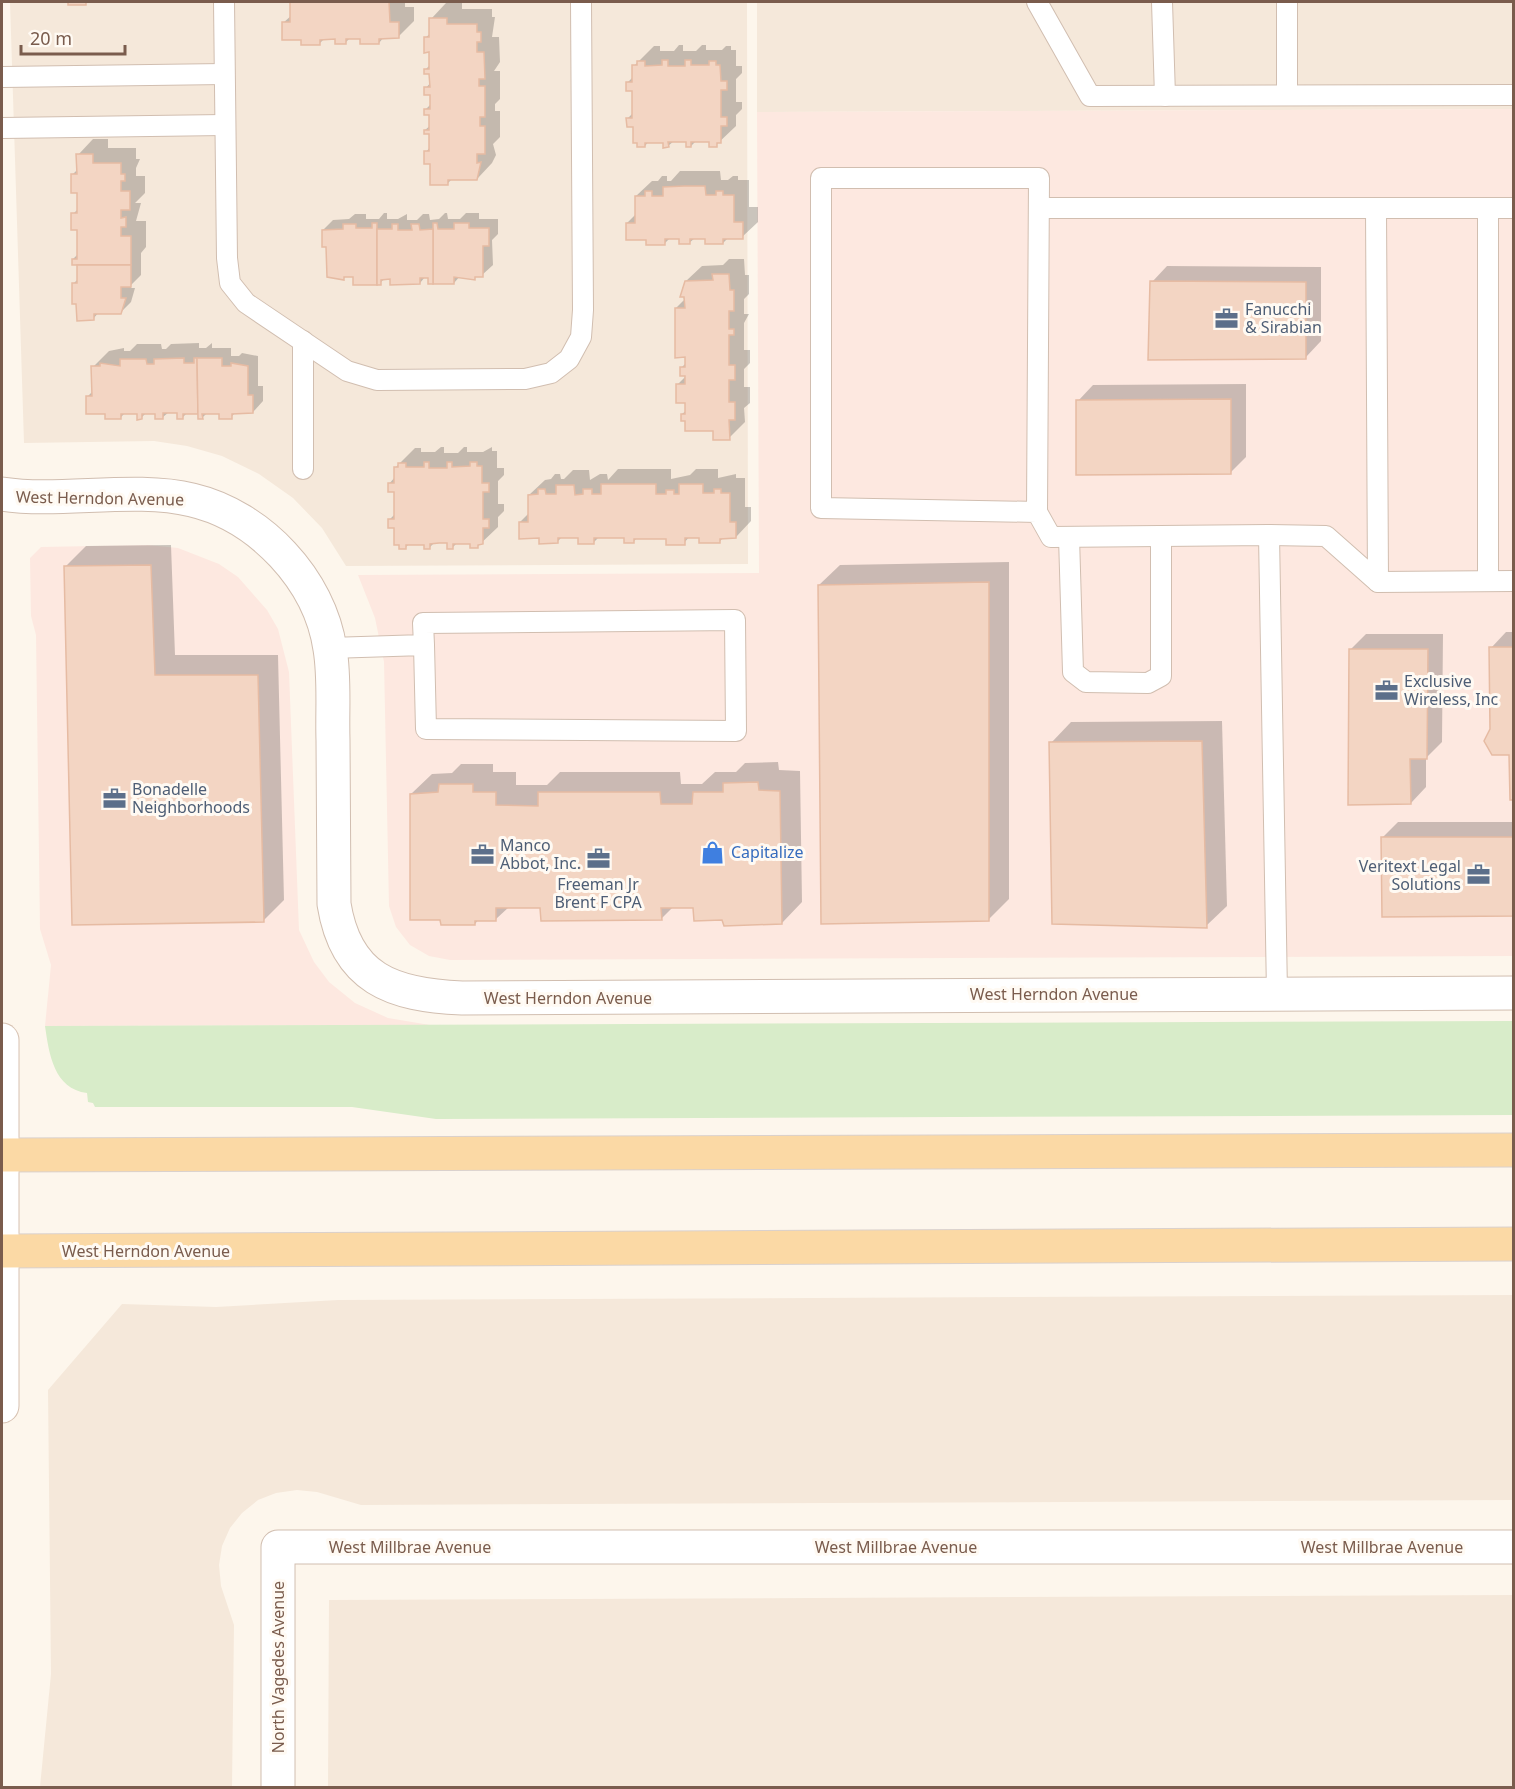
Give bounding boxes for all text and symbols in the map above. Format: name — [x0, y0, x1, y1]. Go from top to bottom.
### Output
scale bar — [21, 18, 124, 56]
text: 20 m — [30, 26, 72, 50]
place label: Fanucchi & Sirabian — [1245, 298, 1322, 338]
office icon: Fanucchi & Sirabian — [1214, 305, 1240, 331]
street label: West Herndon Avenue — [16, 486, 184, 510]
place label: Exclusive Wireless, Inc — [1404, 670, 1499, 710]
office icon: Exclusive Wireless, Inc — [1373, 677, 1399, 703]
place label: Bonadelle Neighborhoods — [132, 778, 250, 818]
office icon: Bonadelle Neighborhoods — [101, 785, 127, 811]
place label: Manco Abbot, Inc. — [500, 834, 581, 874]
shop icon: Capitalize — [700, 839, 726, 865]
office icon: Manco Abbot, Inc. — [469, 841, 495, 867]
place label: Capitalize — [731, 841, 804, 863]
office icon: Freeman Jr Brent F CPA — [585, 846, 611, 872]
place label: Veritext Legal Solutions — [1359, 855, 1461, 895]
office icon: Veritext Legal Solutions — [1466, 862, 1492, 888]
place label: Freeman Jr Brent F CPA — [554, 873, 642, 913]
street label: West Herndon Avenue — [970, 983, 1138, 1005]
street label: West Herndon Avenue — [484, 987, 652, 1009]
street label: West Herndon Avenue — [62, 1240, 230, 1262]
street label: West Millbrae Avenue — [329, 1536, 491, 1558]
street label: West Millbrae Avenue — [815, 1536, 977, 1558]
street label: West Millbrae Avenue — [1301, 1536, 1463, 1558]
street label: North Vagedes Avenue — [267, 1581, 289, 1753]

